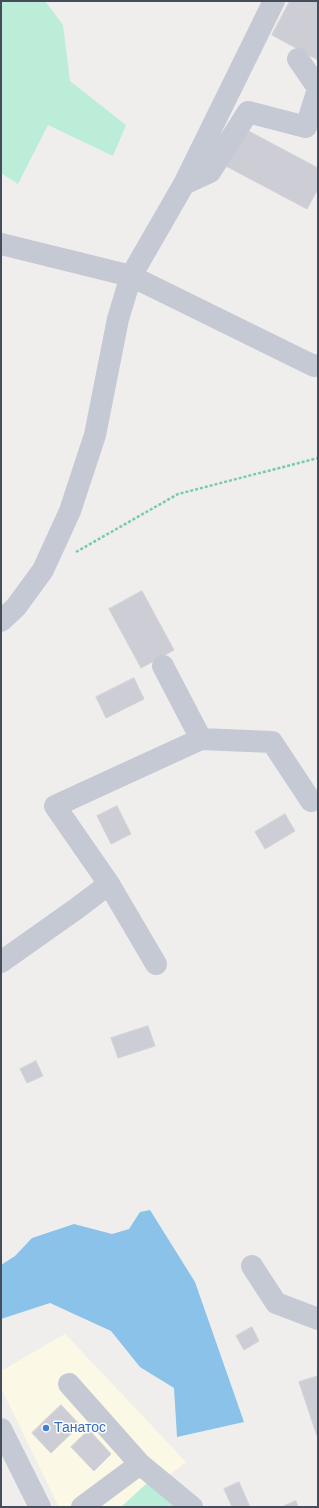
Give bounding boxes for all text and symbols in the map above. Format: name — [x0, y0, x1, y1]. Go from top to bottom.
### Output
place label: Танатос — [54, 1420, 106, 1436]
marker: Танатос — [41, 1423, 51, 1433]

